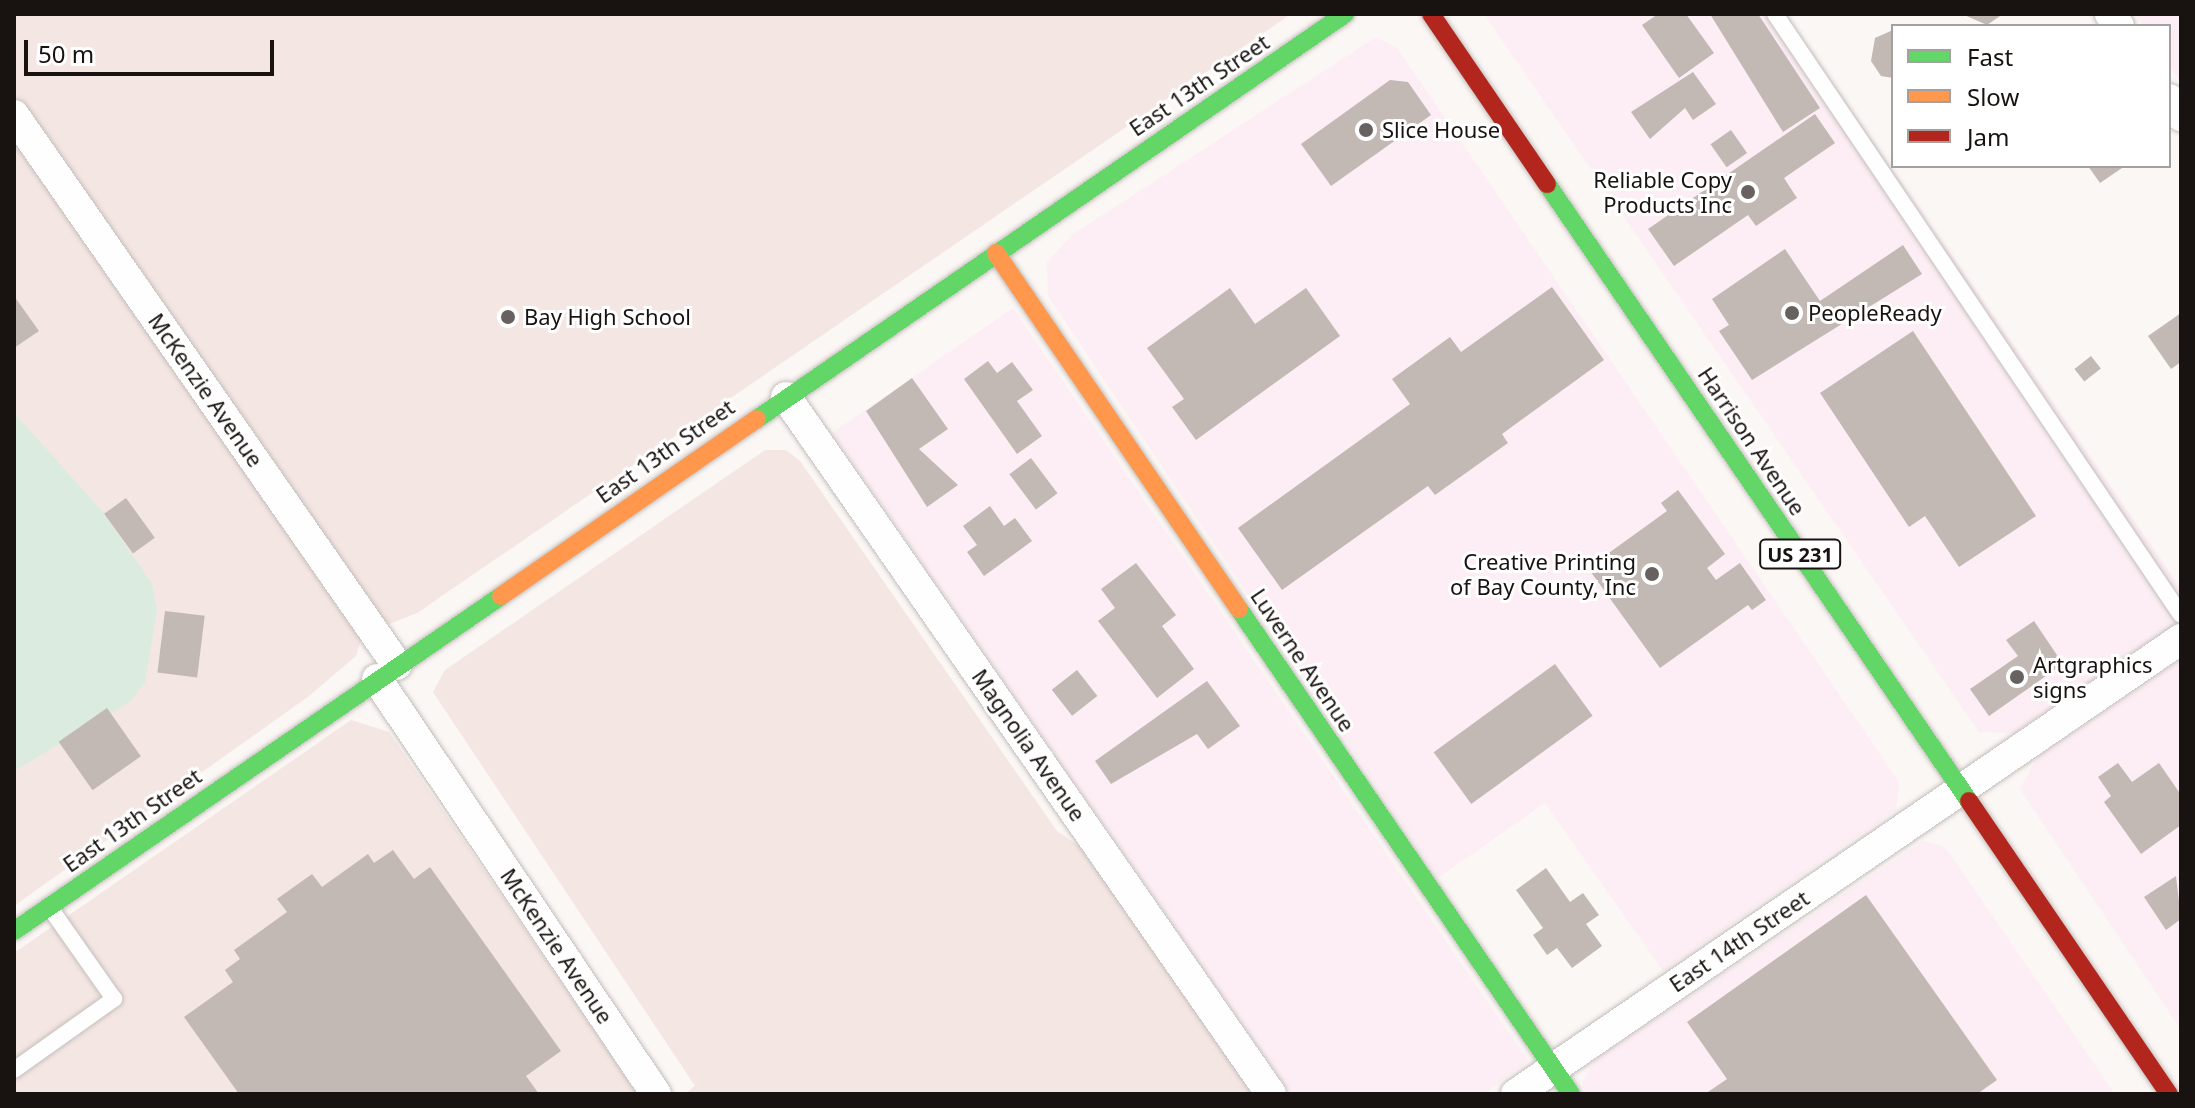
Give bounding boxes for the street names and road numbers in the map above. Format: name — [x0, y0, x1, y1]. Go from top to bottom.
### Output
street label: East 13th Street — [1124, 29, 1274, 141]
street label: McKenzie Avenue — [143, 308, 269, 472]
street label: Harrison Avenue — [1693, 362, 1811, 520]
street label: East 13th Street — [591, 394, 739, 508]
road number: US 231 — [1758, 538, 1842, 570]
street label: Luverne Avenue — [1245, 583, 1361, 737]
street label: Magnolia Avenue — [967, 664, 1091, 826]
street label: East 13th Street — [58, 763, 206, 877]
street label: McKenzie Avenue — [495, 863, 619, 1029]
street label: East 14th Street — [1664, 885, 1814, 997]

